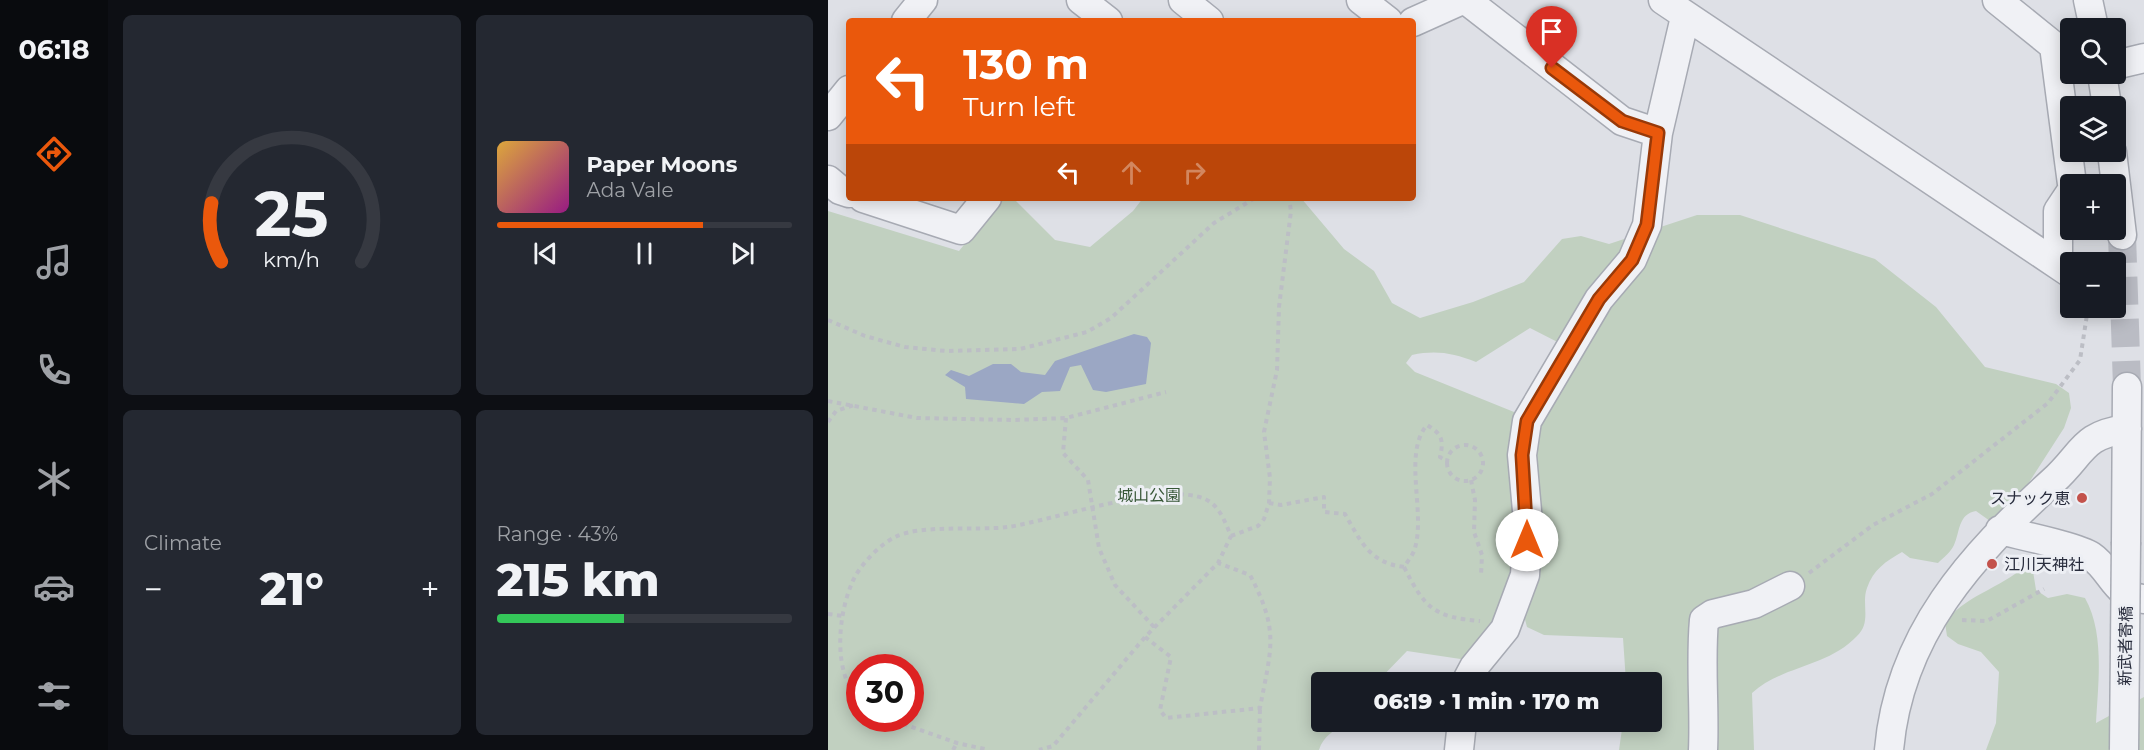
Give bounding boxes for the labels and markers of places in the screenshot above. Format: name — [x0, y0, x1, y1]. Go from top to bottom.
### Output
pin — [1526, 6, 1577, 68]
place label: スナック恵 — [1990, 489, 2070, 508]
marker: スナック恵 — [2075, 491, 2089, 505]
place label: 江川天神社 — [2004, 555, 2084, 574]
marker: 江川天神社 — [1985, 557, 1999, 571]

